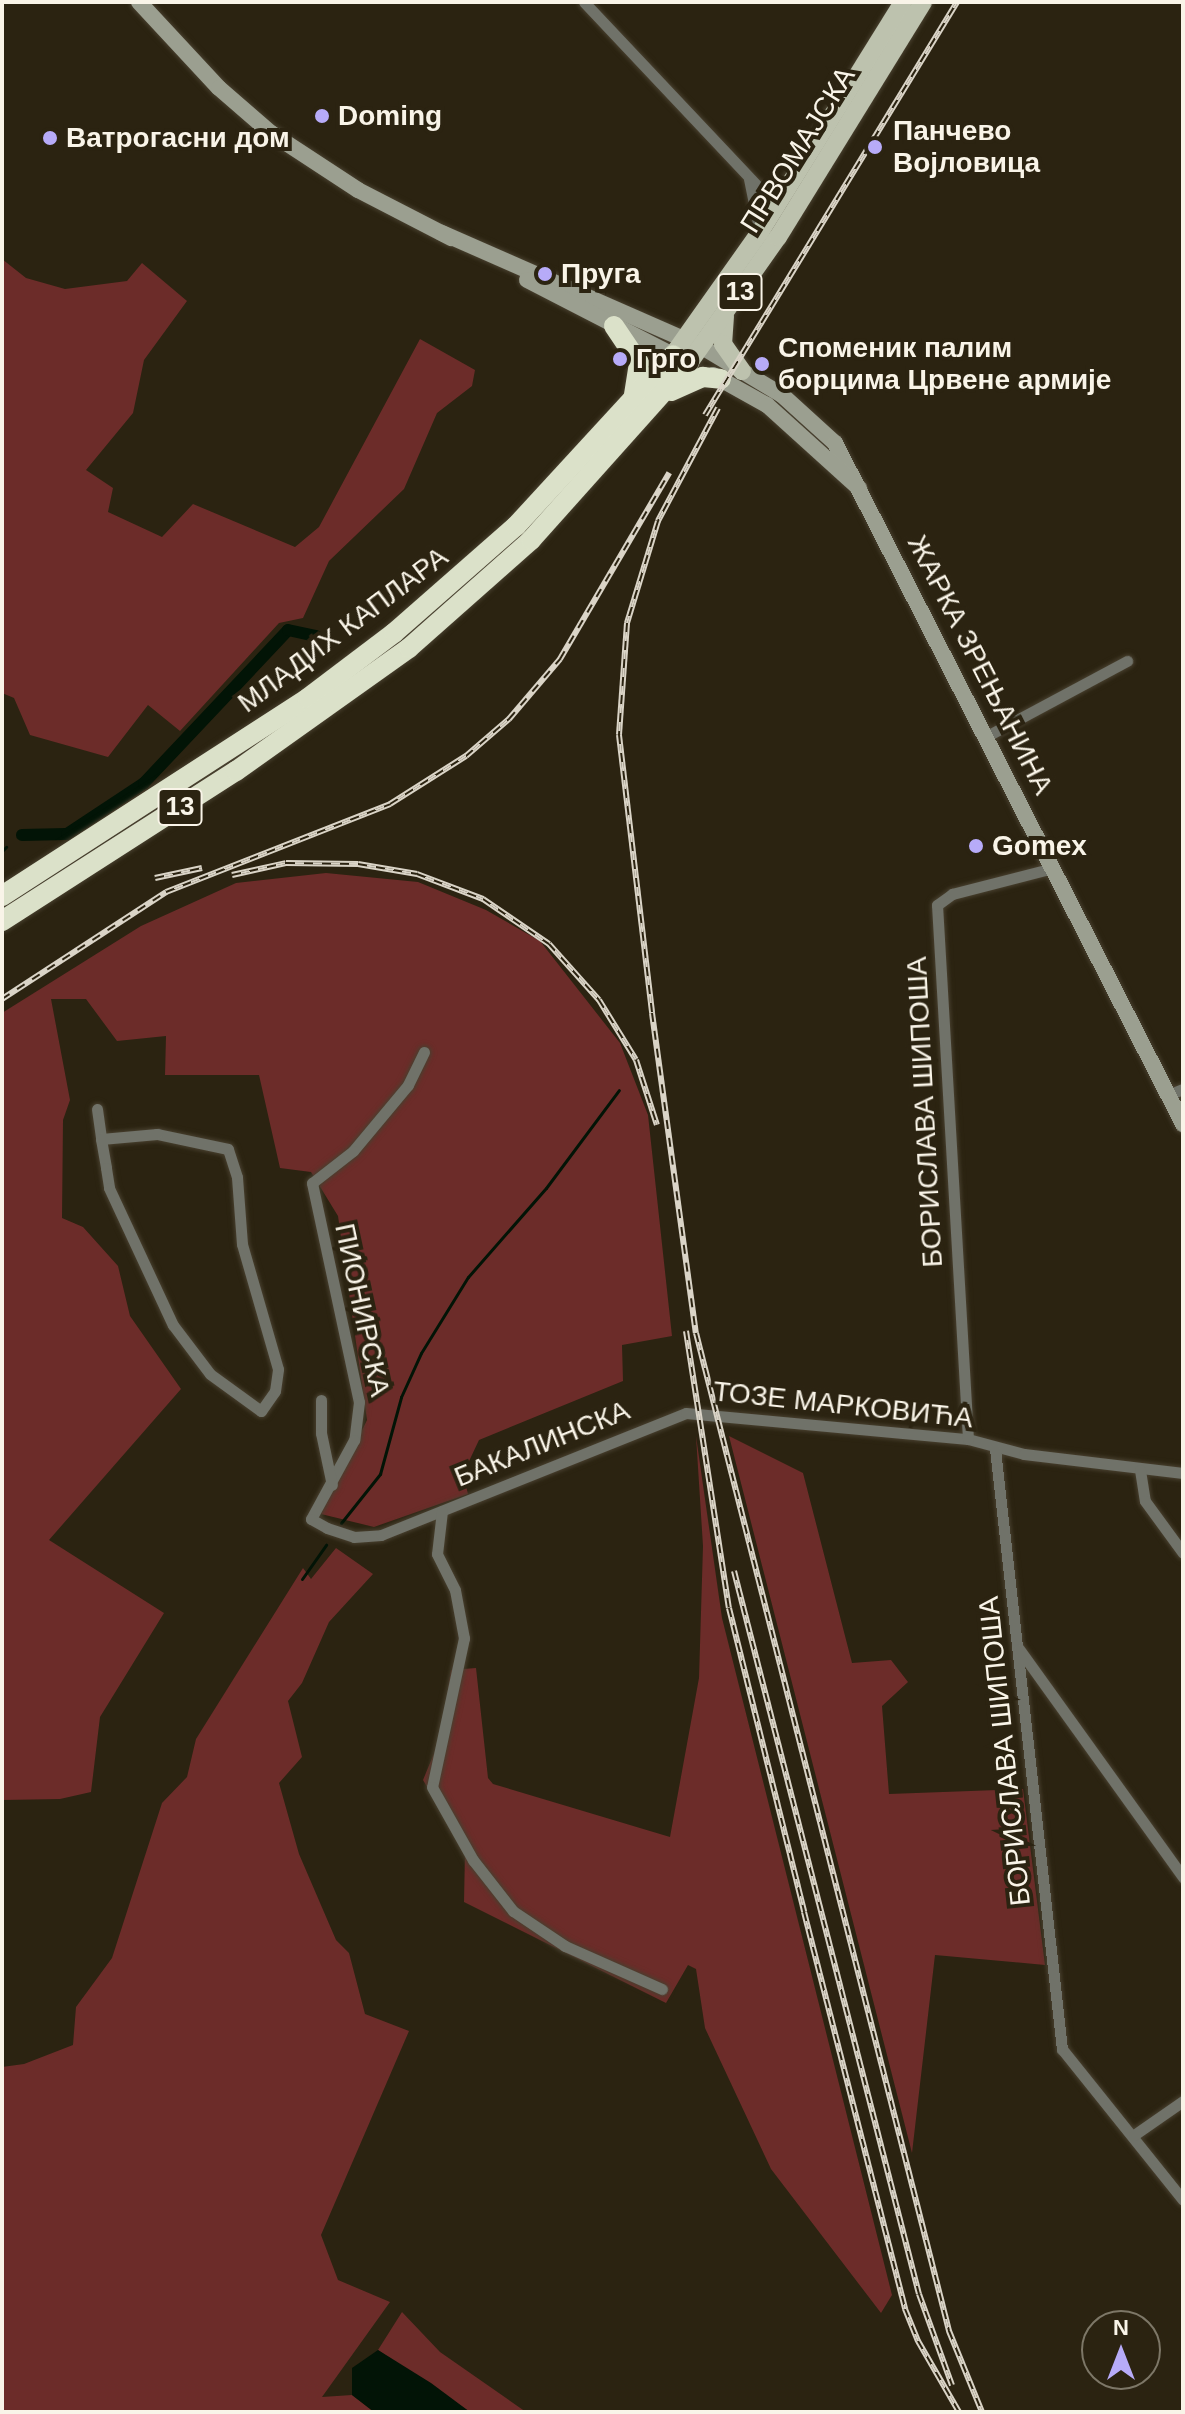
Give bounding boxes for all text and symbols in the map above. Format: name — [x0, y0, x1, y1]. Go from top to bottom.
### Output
street label: ПРВОМАЈСКА — [734, 61, 862, 239]
place label: Doming — [338, 99, 442, 133]
marker: Doming — [313, 107, 331, 125]
place label: Панчево Војловица — [893, 114, 1040, 180]
place label: Ватрогасни дом — [66, 121, 290, 155]
marker: Ватрогасни дом — [41, 129, 59, 147]
marker: Панчево Војловица — [864, 136, 886, 158]
place label: Пруга — [561, 257, 641, 291]
marker: Пруга — [536, 265, 554, 283]
road number: 13 — [716, 270, 764, 314]
place label: Споменик палим борцима Црвене армије — [778, 331, 1111, 397]
place label: Грго — [636, 342, 696, 376]
marker: Грго — [611, 350, 629, 368]
marker: Споменик палим борцима Црвене армије — [753, 355, 771, 373]
street label: ЖАРКА ЗРЕЊАНИНА — [900, 530, 1060, 800]
street label: МЛАДИХ КАПЛАРА — [231, 540, 455, 720]
road number: 13 — [156, 785, 204, 829]
place label: Gomex — [992, 829, 1087, 863]
marker: Gomex — [967, 837, 985, 855]
street label: БОРИСЛАВА ШИПОША — [900, 956, 950, 1268]
street label: ПИОНИРСКА — [327, 1220, 397, 1400]
street label: ТОЗЕ МАРКОВИЋА — [712, 1375, 974, 1435]
street label: БАКАЛИНСКА — [449, 1394, 635, 1494]
street label: БОРИСЛАВА ШИПОША — [972, 1594, 1038, 1908]
north arrow — [1081, 2310, 1161, 2390]
text: N — [1113, 2315, 1129, 2340]

